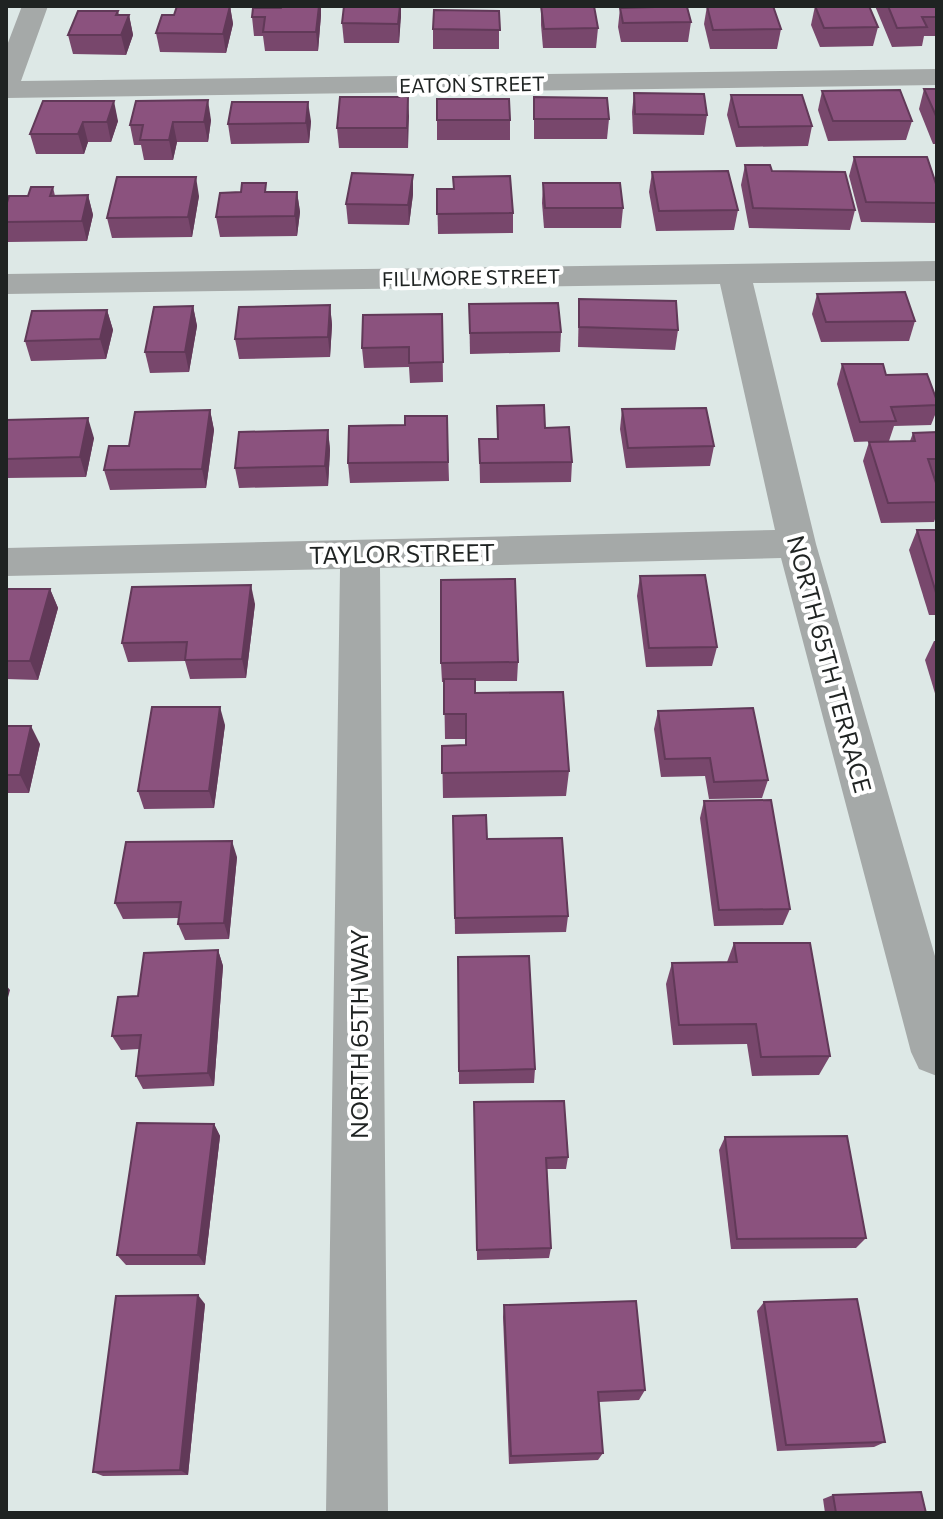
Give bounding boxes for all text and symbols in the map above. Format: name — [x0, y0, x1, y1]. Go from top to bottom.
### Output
street label: EATON STREET — [399, 71, 545, 97]
street label: FILLMORE STREET — [382, 263, 561, 291]
street label: NORTH 65TH TERRACE — [782, 532, 878, 796]
street label: TAYLOR STREET — [309, 537, 495, 569]
street label: NORTH 65TH WAY — [344, 929, 373, 1139]

